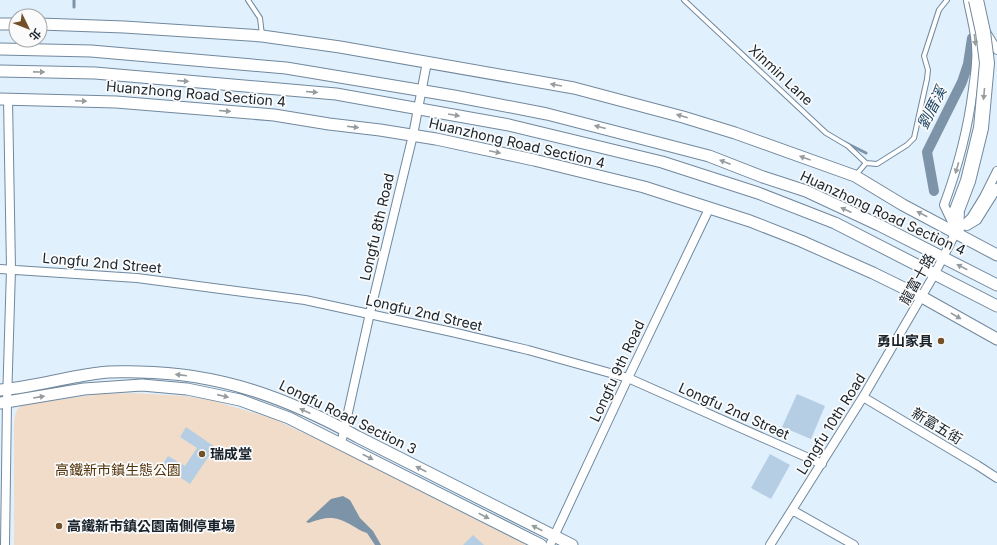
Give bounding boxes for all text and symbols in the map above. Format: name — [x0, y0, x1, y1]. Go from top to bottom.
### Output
north arrow — [8, 8, 48, 48]
text: 北 — [26, 26, 44, 44]
one-way arrow — [972, 34, 978, 46]
street label: Xinmin Lane — [746, 41, 817, 109]
one-way arrow — [33, 69, 46, 75]
street label: Huanzhong Road Section 4 — [105, 77, 287, 110]
one-way arrow — [177, 77, 189, 84]
one-way arrow — [550, 82, 562, 88]
water label: 劉厝溪 — [913, 82, 951, 132]
one-way arrow — [306, 88, 318, 95]
one-way arrow — [981, 88, 988, 100]
one-way arrow — [75, 98, 88, 104]
one-way arrow — [219, 107, 231, 114]
one-way arrow — [448, 112, 460, 118]
one-way arrow — [676, 113, 688, 119]
street label: Huanzhong Road Section 4 — [427, 114, 607, 171]
one-way arrow — [347, 124, 360, 130]
one-way arrow — [593, 124, 606, 130]
one-way arrow — [489, 150, 501, 156]
one-way arrow — [798, 155, 810, 161]
one-way arrow — [718, 158, 730, 164]
one-way arrow — [954, 162, 960, 174]
street label: Huanzhong Road Section 4 — [798, 167, 969, 258]
street label: Longfu 8th Road — [356, 171, 397, 282]
one-way arrow — [840, 207, 851, 213]
one-way arrow — [916, 211, 927, 218]
street label: Longfu 2nd Street — [42, 249, 163, 276]
street label: 龍富十路 — [896, 250, 938, 307]
one-way arrow — [957, 264, 968, 270]
street label: Longfu 2nd Street — [364, 291, 485, 334]
one-way arrow — [950, 312, 962, 319]
street label: Longfu 9th Road — [586, 317, 648, 424]
place label: 勇山家具 — [877, 332, 933, 349]
marker: 勇山家具 — [936, 336, 946, 346]
street label: Longfu 10th Road — [793, 370, 868, 477]
one-way arrow — [175, 372, 187, 378]
street label: Longfu Road Section 3 — [277, 376, 420, 457]
street label: Longfu 2nd Street — [676, 378, 793, 443]
one-way arrow — [217, 393, 229, 399]
one-way arrow — [32, 394, 45, 400]
street label: 新富五街 — [909, 404, 966, 447]
one-way arrow — [299, 408, 311, 414]
place label: 瑞成堂 — [210, 445, 252, 462]
marker: 瑞成堂 — [197, 449, 207, 459]
one-way arrow — [362, 454, 374, 461]
park label: 高鐵新市鎮生態公園 — [55, 461, 181, 478]
one-way arrow — [415, 466, 427, 472]
one-way arrow — [478, 513, 490, 519]
place label: 高鐵新市鎮公園南側停車場 — [67, 517, 235, 534]
marker: 高鐵新市鎮公園南側停車場 — [54, 521, 64, 531]
one-way arrow — [531, 524, 543, 531]

